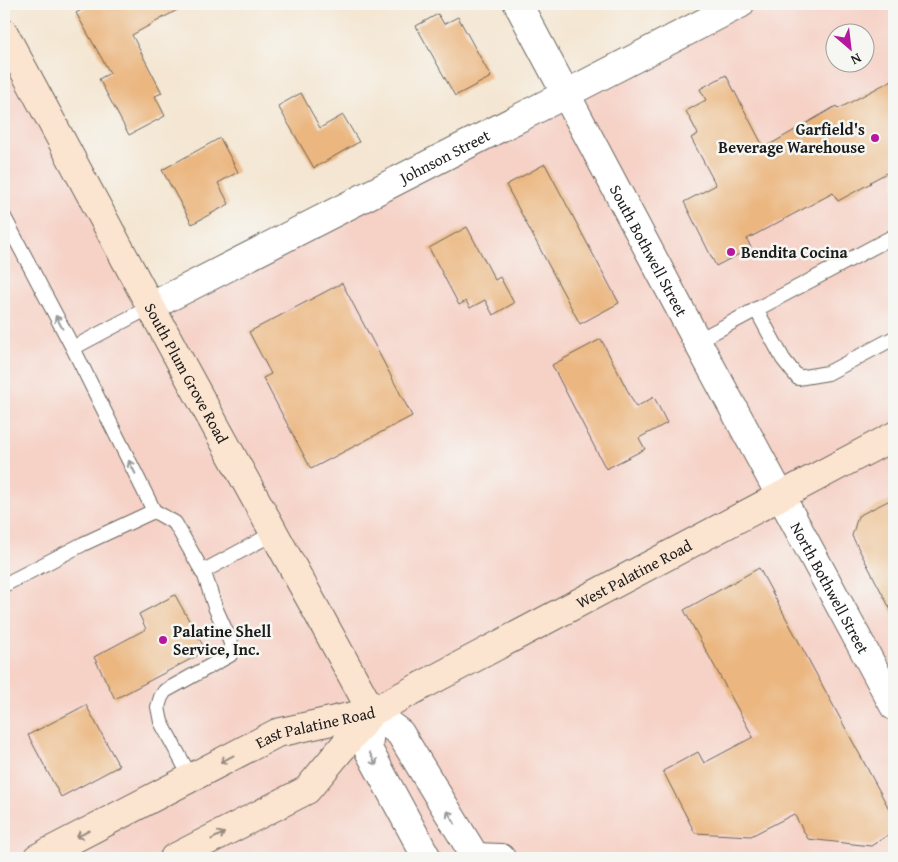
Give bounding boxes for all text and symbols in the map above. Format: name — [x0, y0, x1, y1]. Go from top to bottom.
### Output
north arrow — [826, 22, 876, 72]
text: N — [847, 48, 865, 71]
place label: Garfield's Beverage Warehouse — [718, 117, 865, 159]
street label: Johnson Street — [393, 123, 494, 190]
marker: Garfield's Beverage Warehouse — [869, 132, 881, 144]
street label: South Bothwell Street — [604, 180, 694, 321]
place label: Bendita Cocina — [741, 240, 848, 264]
marker: Bendita Cocina — [725, 246, 737, 258]
street label: South Plum Grove Road — [139, 298, 235, 448]
one-way arrow — [54, 315, 63, 330]
one-way arrow — [127, 460, 136, 475]
street label: North Bothwell Street — [785, 517, 876, 658]
street label: West Palatine Road — [572, 533, 696, 614]
place label: Palatine Shell Service, Inc. — [173, 619, 271, 661]
marker: Palatine Shell Service, Inc. — [157, 634, 169, 646]
street label: East Palatine Road — [251, 700, 378, 754]
one-way arrow — [368, 751, 378, 766]
one-way arrow — [220, 755, 235, 764]
one-way arrow — [445, 810, 455, 824]
one-way arrow — [76, 830, 91, 839]
one-way arrow — [210, 831, 225, 841]

